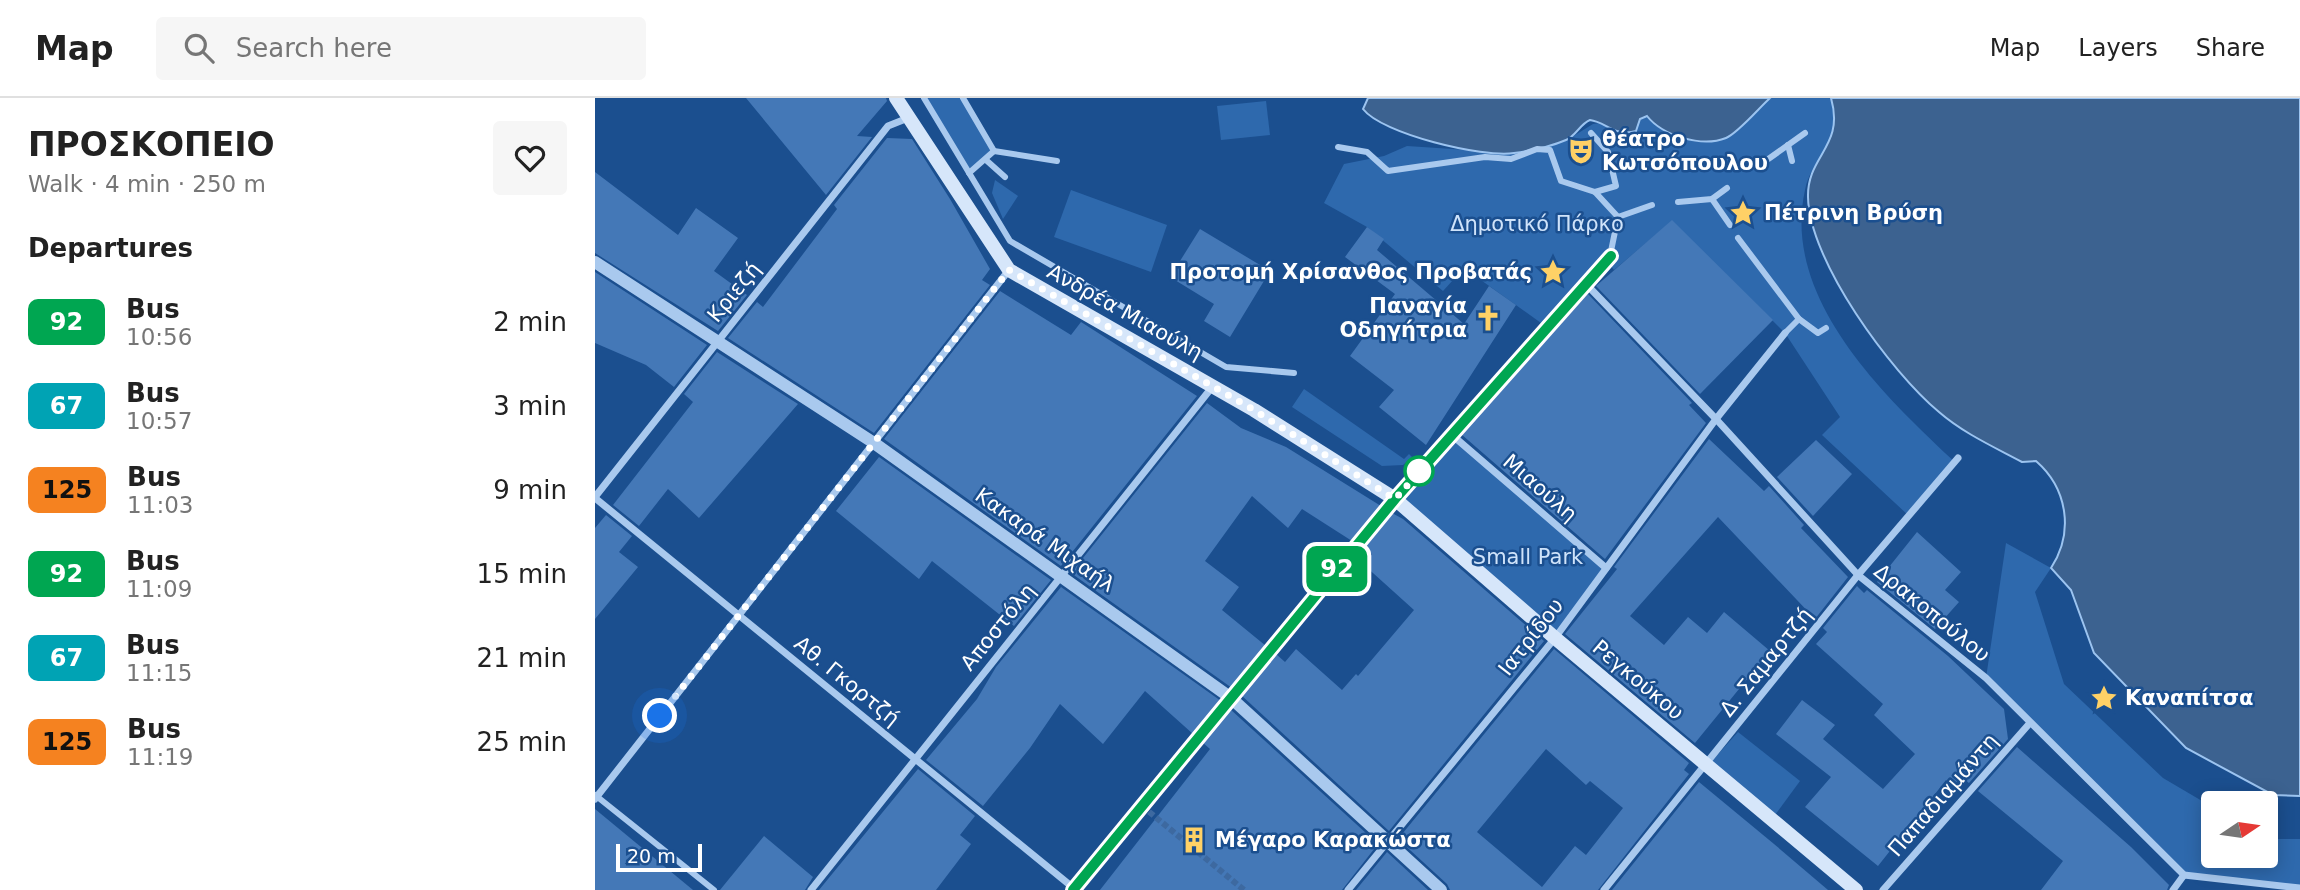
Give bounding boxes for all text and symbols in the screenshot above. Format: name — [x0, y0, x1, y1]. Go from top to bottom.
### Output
search box — [156, 17, 646, 80]
text: Map — [35, 29, 114, 68]
icon: search — [180, 29, 218, 67]
text: Search here — [236, 33, 392, 63]
text: Map — [1990, 34, 2040, 62]
text: Layers — [2078, 34, 2158, 62]
text: Share — [2196, 34, 2265, 62]
button: heart — [493, 121, 567, 195]
text: ΠΡΟΣΚΟΠΕΙΟ — [28, 125, 275, 164]
place label: θέατρο Κωτσόπουλου — [1602, 127, 1768, 175]
theatre icon: θέατρο Κωτσόπουλου — [1566, 136, 1596, 166]
text: Walk · 4 min · 250 m — [28, 171, 266, 197]
place icon: Πέτρινη Βρύση — [1728, 198, 1758, 228]
place label: Πέτρινη Βρύση — [1764, 201, 1943, 225]
park label: Δημοτικό Πάρκο — [1450, 212, 1624, 236]
text: Departures — [28, 233, 193, 263]
street label: Κριεζή — [703, 257, 765, 327]
place icon: Προτομή Χρίσανθος Προβατάς — [1538, 257, 1568, 287]
street label: Ανδρέα Μιαούλη — [1043, 259, 1207, 365]
place label: Προτομή Χρίσανθος Προβατάς — [1170, 260, 1532, 284]
text: Bus — [126, 294, 180, 324]
place label: Παναγία Οδηγήτρια — [1339, 294, 1467, 342]
church icon: Παναγία Οδηγήτρια — [1473, 303, 1503, 333]
text: 2 min — [493, 307, 567, 337]
text: 92 — [50, 308, 83, 336]
text: 10:56 — [126, 324, 192, 350]
text: Bus — [126, 378, 180, 408]
text: 3 min — [493, 391, 567, 421]
text: 67 — [50, 392, 83, 420]
text: 10:57 — [126, 408, 192, 434]
street label: Μιαούλη — [1498, 449, 1582, 527]
unlabelled marker — [1404, 456, 1434, 486]
text: Bus — [127, 462, 181, 492]
text: 9 min — [493, 475, 567, 505]
text: 125 — [42, 476, 92, 504]
street label: Κακαρά Μιχαήλ — [971, 483, 1119, 597]
text: 11:03 — [127, 492, 193, 518]
park label: Small Park — [1473, 545, 1584, 569]
text: Bus — [126, 546, 180, 576]
line badge: 92 — [1305, 546, 1369, 592]
text: 92 — [1320, 555, 1354, 583]
text: 15 min — [477, 559, 567, 589]
street label: Δρακοπούλου — [1869, 559, 1995, 667]
text: 92 — [50, 560, 83, 588]
text: 11:09 — [126, 576, 192, 602]
street label: Αποστόλη — [956, 579, 1040, 675]
street label: Ιατρίδου — [1494, 594, 1568, 680]
street label: Δ. Σαμαρτζή — [1715, 603, 1817, 721]
text: Bus — [126, 630, 180, 660]
street label: Αθ. Γκορτζή — [790, 631, 904, 731]
street label: Ρεγκούκου — [1588, 635, 1688, 725]
text: 21 min — [477, 643, 567, 673]
text: 67 — [50, 644, 83, 672]
text: 11:15 — [126, 660, 192, 686]
place icon: Καναπίτσα — [2089, 683, 2119, 713]
place label: Καναπίτσα — [2125, 686, 2253, 710]
your location — [642, 698, 677, 733]
text: Bus — [127, 714, 181, 744]
text: 25 min — [477, 727, 567, 757]
text: 125 — [42, 728, 92, 756]
street label: Παπαδιαμάντη — [1883, 729, 2003, 861]
text: 11:19 — [127, 744, 193, 770]
north arrow — [2201, 791, 2279, 868]
map controls — [2201, 791, 2278, 868]
building icon: Μέγαρο Καρακώστα — [1179, 825, 1209, 855]
place label: Μέγαρο Καρακώστα — [1215, 828, 1451, 852]
scale bar — [616, 841, 702, 873]
text: 20 m — [627, 845, 676, 867]

